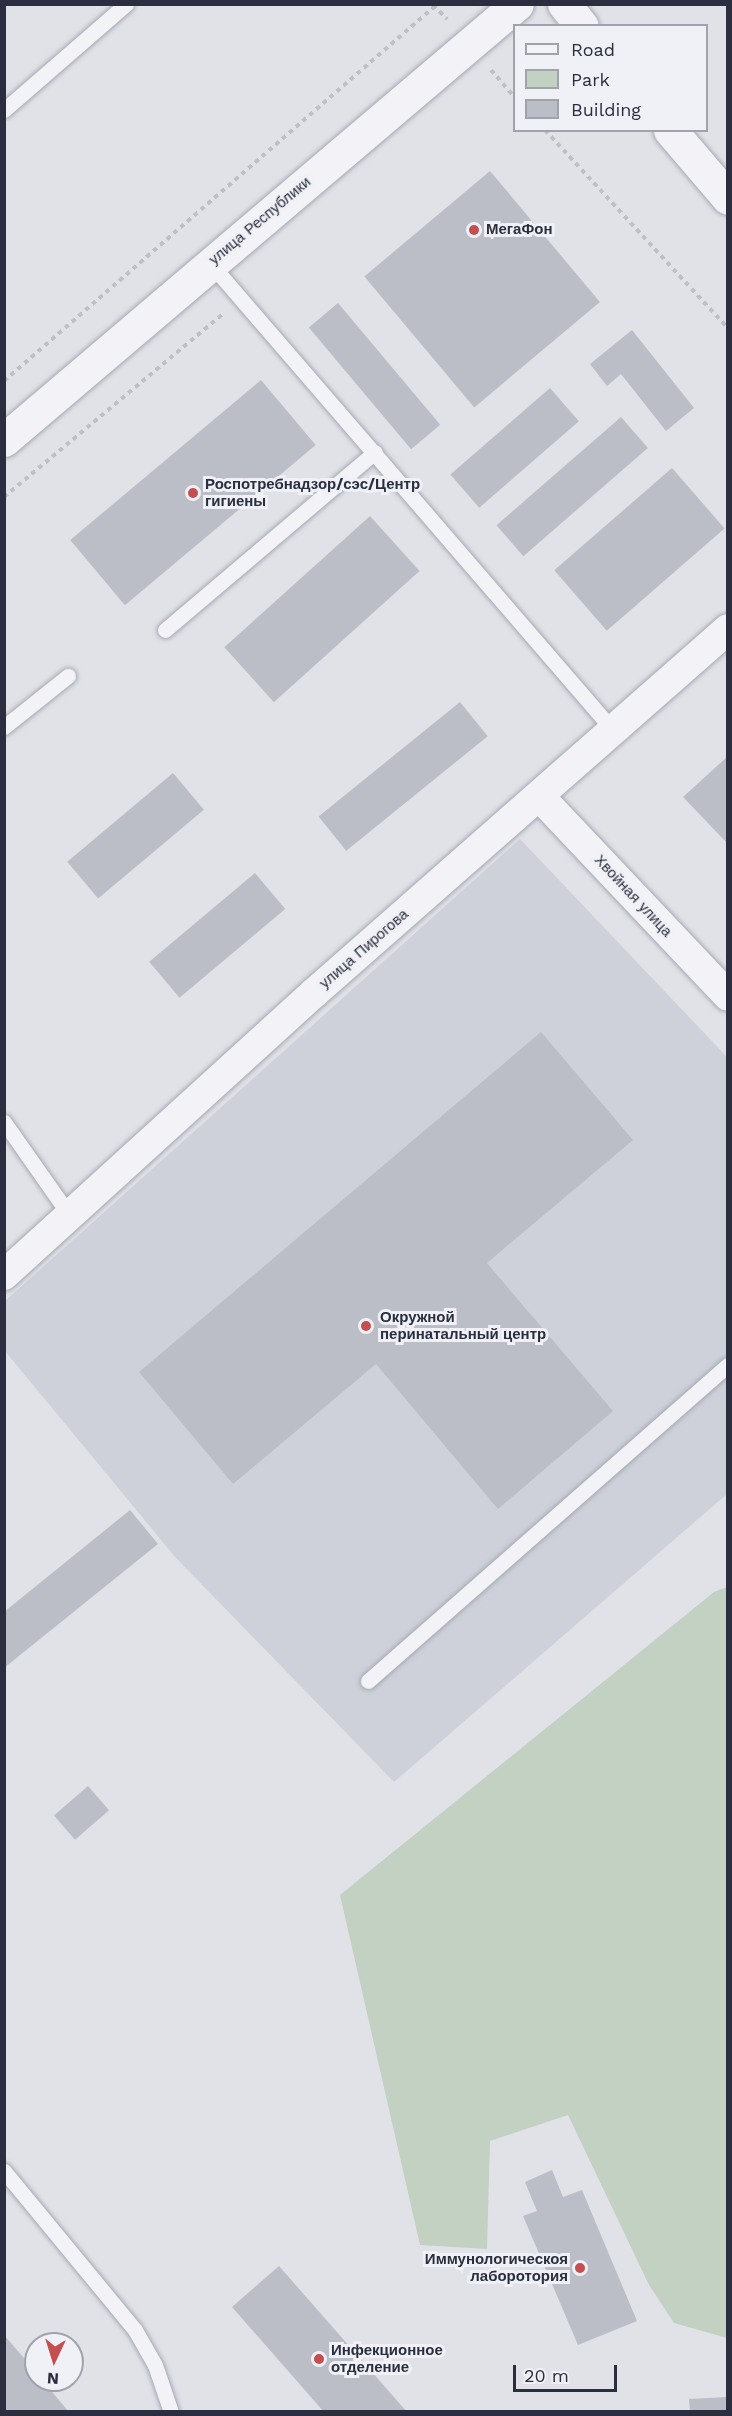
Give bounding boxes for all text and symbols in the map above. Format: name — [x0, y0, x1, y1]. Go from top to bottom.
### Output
legend — [513, 24, 708, 132]
text: Road — [571, 39, 615, 60]
text: Park — [571, 69, 610, 90]
text: Building — [571, 99, 641, 120]
street label: улица Республики — [205, 173, 315, 269]
place label: МегаФон — [486, 221, 552, 239]
marker: МегаФон — [467, 223, 481, 237]
place label: Роспотребнадзор/сэс/Центр гигиены — [205, 475, 420, 510]
marker: Роспотребнадзор/сэс/Центр гигиены — [186, 486, 200, 500]
street label: Хвойная улица — [590, 851, 676, 941]
street label: улица Пирогова — [316, 906, 412, 992]
place label: Окружной перинатальный центр — [380, 1308, 546, 1343]
marker: Окружной перинатальный центр — [357, 1317, 375, 1335]
place label: Иммунологическоя лаборотория — [425, 2250, 568, 2285]
marker: Иммунологическоя лаборотория — [573, 2261, 587, 2275]
north arrow — [24, 2332, 84, 2392]
place label: Инфекционное отделение — [331, 2341, 443, 2376]
marker: Инфекционное отделение — [312, 2352, 326, 2366]
scale bar — [516, 2353, 620, 2391]
text: 20 m — [524, 2365, 569, 2386]
text: N — [46, 2369, 59, 2388]

